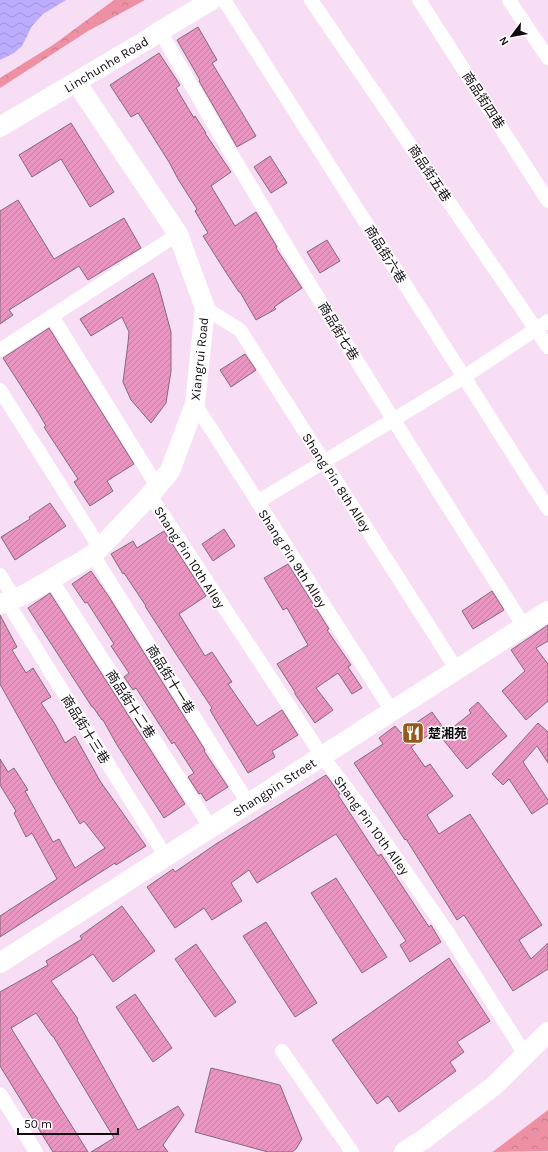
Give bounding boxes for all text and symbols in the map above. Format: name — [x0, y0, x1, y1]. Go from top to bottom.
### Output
north arrow — [492, 16, 532, 56]
street label: Linchunhe Road — [61, 33, 151, 95]
text: N — [496, 34, 512, 48]
street label: 商品街四巷 — [460, 69, 508, 132]
street label: 商品街五巷 — [405, 142, 454, 204]
street label: 商品街六巷 — [362, 223, 409, 286]
street label: 商品街七巷 — [315, 300, 362, 363]
street label: Xiangrui Road — [188, 316, 211, 402]
street label: Shang Pin 8th Alley — [299, 430, 374, 534]
street label: Shang Pin 10th Alley — [151, 504, 228, 611]
street label: Shang Pin 9th Alley — [255, 506, 330, 610]
street label: 商品街十一巷 — [144, 642, 198, 716]
street label: 商品街十二巷 — [103, 667, 158, 741]
street label: 商品街十三巷 — [59, 692, 113, 766]
restaurant icon: 楚湘苑 — [400, 720, 426, 746]
place label: 楚湘苑 — [428, 726, 467, 741]
street label: Shangpin Street — [230, 755, 319, 820]
street label: Shang Pin 10th Alley — [331, 773, 412, 878]
scale bar — [18, 1110, 118, 1136]
text: 50 m — [24, 1117, 52, 1131]

